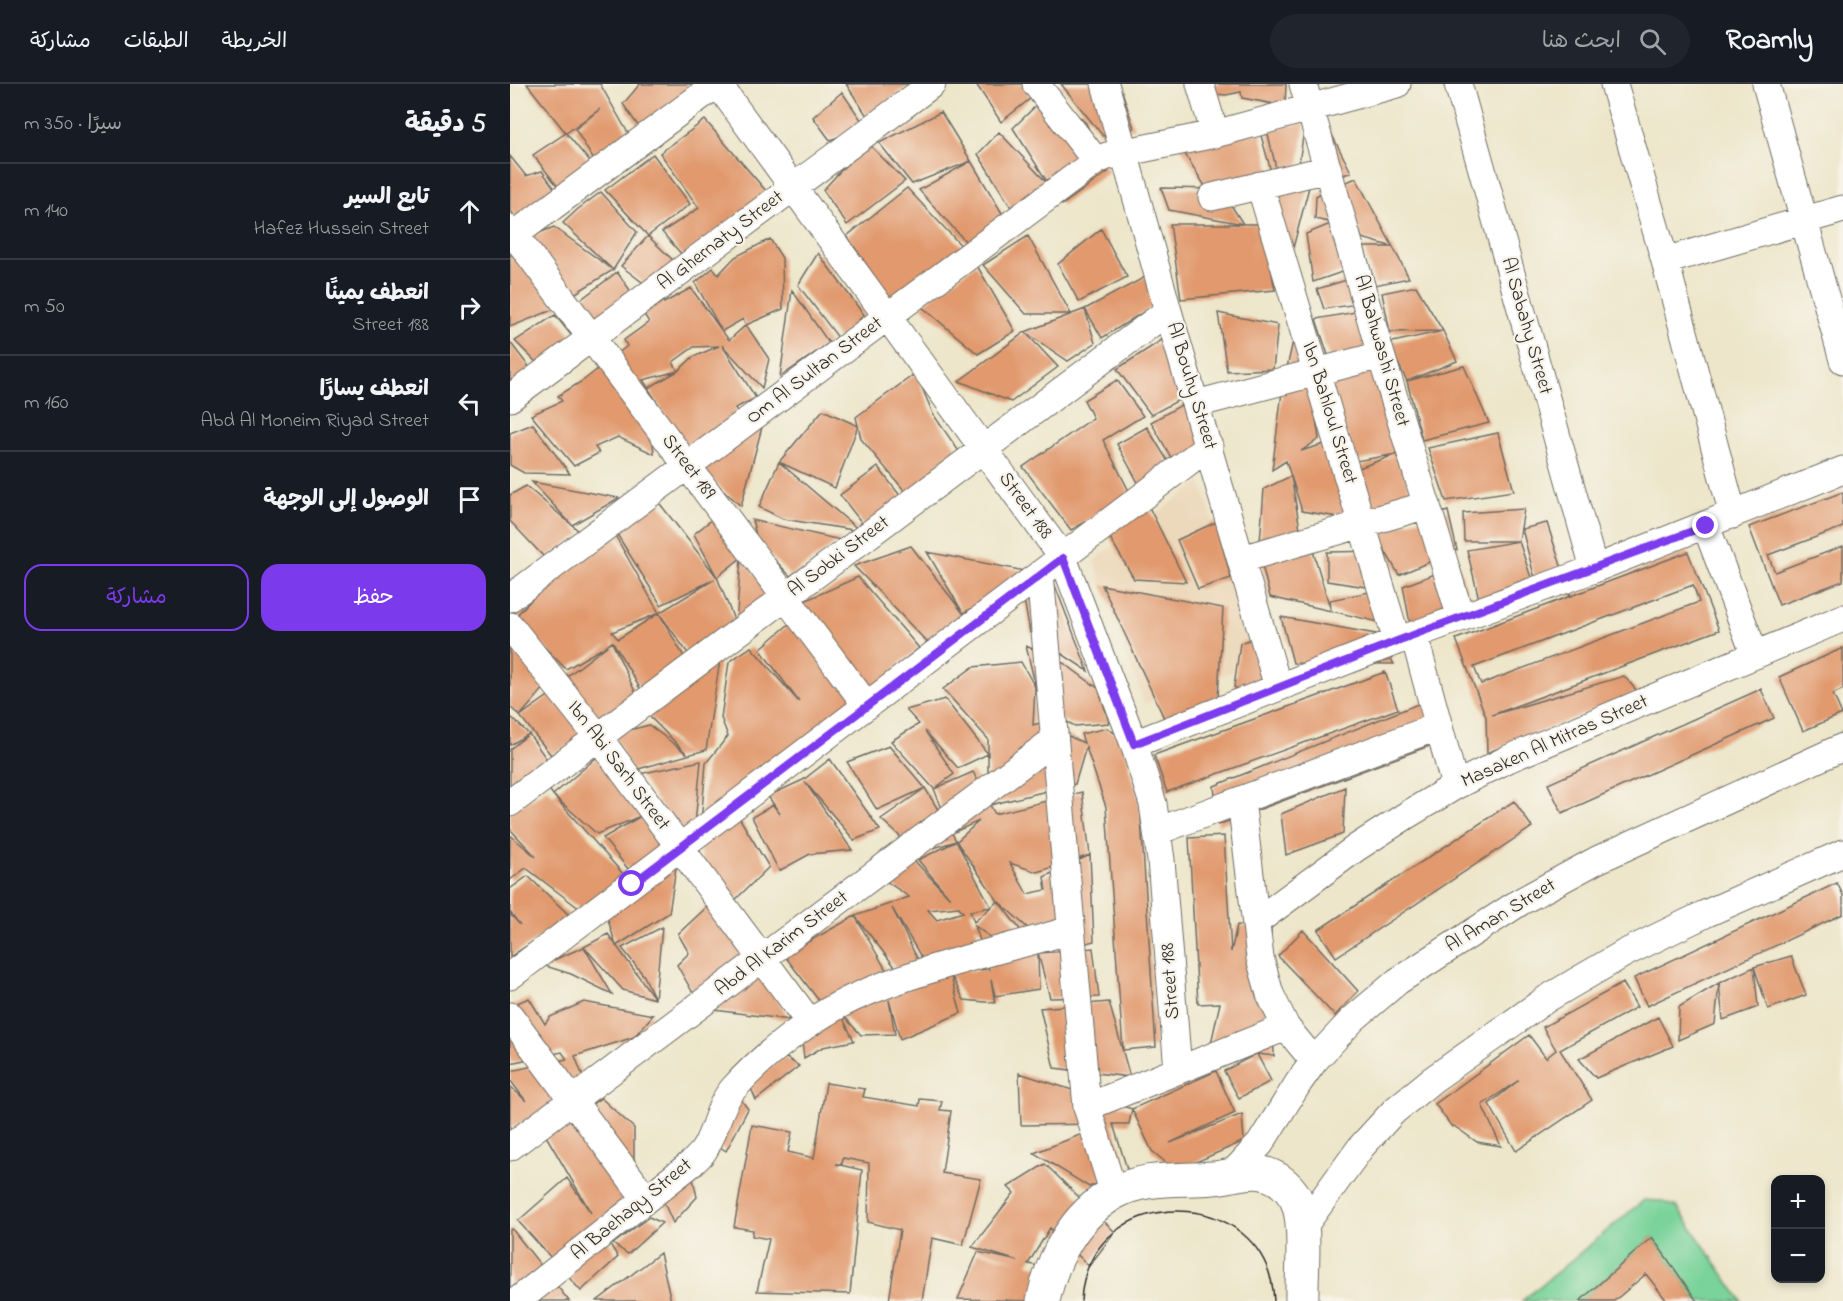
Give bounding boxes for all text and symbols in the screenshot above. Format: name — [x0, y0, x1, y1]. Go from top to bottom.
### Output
search box — [1270, 14, 1690, 68]
text: Roamly — [1726, 21, 1813, 62]
icon: search — [1636, 25, 1669, 58]
text: ابحث هنا — [1542, 26, 1621, 58]
text: مشاركة — [30, 27, 91, 57]
text: الطبقات — [124, 27, 189, 57]
text: الخريطة — [222, 27, 287, 57]
text: 5 دقيقة — [405, 106, 486, 144]
text: سيرًا · 350 m — [24, 110, 122, 139]
text: تابع السير — [345, 182, 429, 214]
street label: Al Ghernaty Street — [652, 184, 791, 298]
icon: ahead — [453, 195, 486, 228]
text: 140 m — [24, 197, 68, 226]
text: Hafez Hussein Street — [254, 215, 429, 244]
street label: Al Sabahy Street — [1493, 254, 1560, 398]
street label: Al Bahwashi Street — [1345, 272, 1417, 431]
text: انعطف يمينًا — [325, 278, 429, 310]
icon: right — [453, 291, 486, 324]
text: 50 m — [24, 293, 65, 322]
street label: Om Al Sultan Street — [741, 310, 890, 432]
text: Street 188 — [352, 311, 429, 340]
street label: Al Bouhy Street — [1158, 319, 1224, 454]
street label: Ibn Bahloul Street — [1294, 338, 1365, 488]
text: انعطف يسارًا — [320, 374, 429, 406]
icon: left — [453, 387, 486, 420]
text: 160 m — [24, 389, 68, 418]
text: Abd Al Moneim Riyad Street — [201, 407, 429, 436]
street label: Street 189 — [654, 428, 722, 506]
street label: Street 188 — [991, 466, 1059, 546]
icon: arrive — [453, 483, 486, 516]
text: الوصول إلى الوجهة — [263, 484, 429, 516]
street label: Al Sobki Street — [782, 509, 896, 605]
route end — [1692, 512, 1718, 538]
button: مشاركة — [24, 564, 249, 631]
button: حفظ — [261, 564, 486, 631]
street label: Masaken Al Mitras Street — [1457, 688, 1654, 796]
street label: Ibn Abi Sarh Street — [559, 695, 677, 837]
route start — [618, 870, 644, 896]
street label: Al Aman Street — [1440, 871, 1562, 961]
street label: Abd Al Karim Street — [709, 884, 855, 1004]
street label: Street 188 — [1154, 942, 1188, 1020]
street label: Al Baehaqy Street — [565, 1152, 699, 1268]
map controls — [1771, 1175, 1825, 1283]
button: + — [1771, 1175, 1825, 1229]
button: − — [1771, 1229, 1825, 1283]

